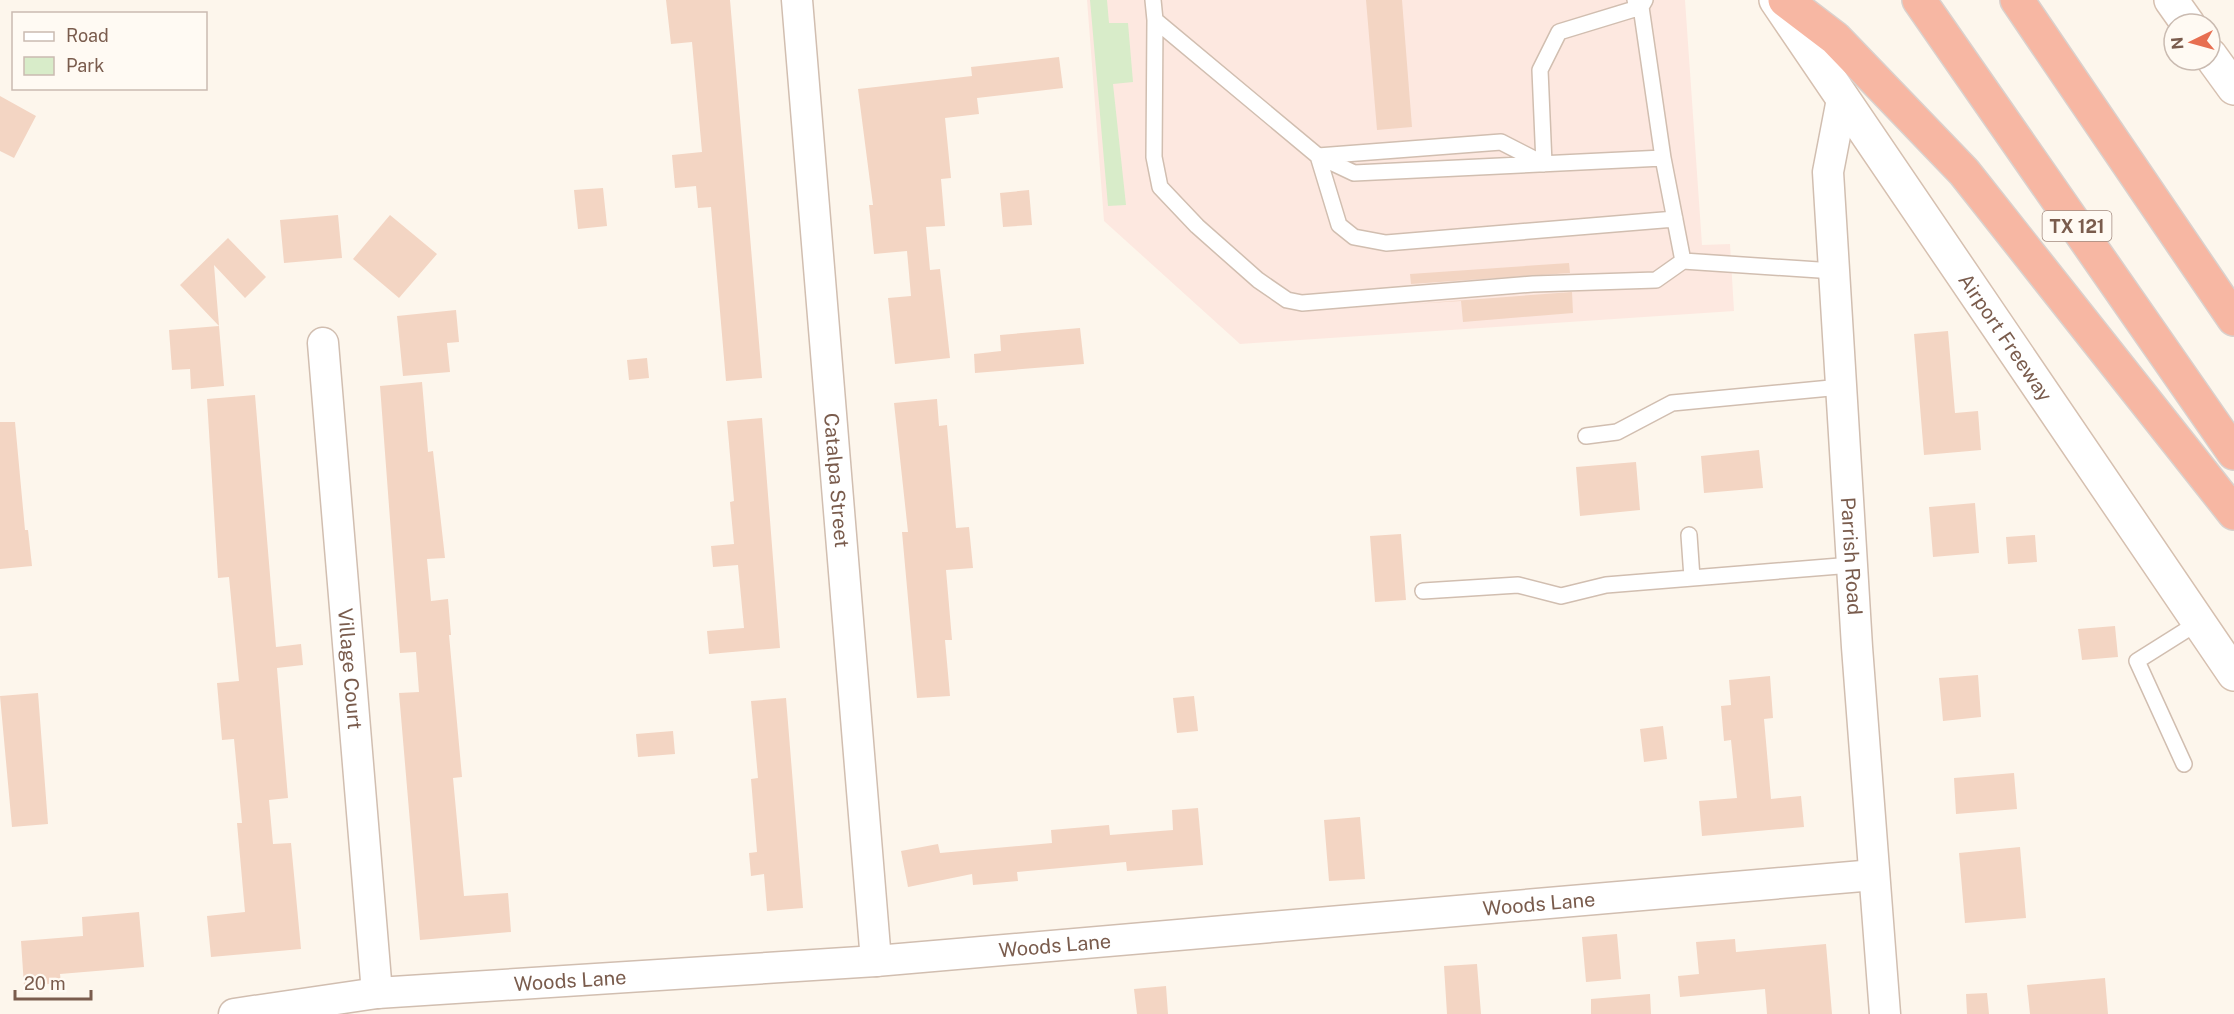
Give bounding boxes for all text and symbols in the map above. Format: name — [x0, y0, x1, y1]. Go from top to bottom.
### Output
legend — [12, 12, 207, 90]
north arrow — [2162, 12, 2222, 72]
text: Road — [66, 25, 109, 46]
text: N — [2168, 36, 2188, 50]
text: Park — [66, 55, 104, 76]
road number: TX 121 — [2042, 211, 2112, 241]
street label: Airport Freeway — [1953, 269, 2057, 406]
street label: Catalpa Street — [819, 412, 854, 549]
street label: Parrish Road — [1836, 496, 1867, 616]
street label: Village Court — [333, 607, 367, 730]
street label: Woods Lane — [1482, 887, 1596, 921]
street label: Woods Lane — [998, 929, 1112, 962]
scale bar — [15, 963, 92, 1001]
street label: Woods Lane — [513, 965, 627, 996]
text: 20 m — [24, 973, 66, 994]

